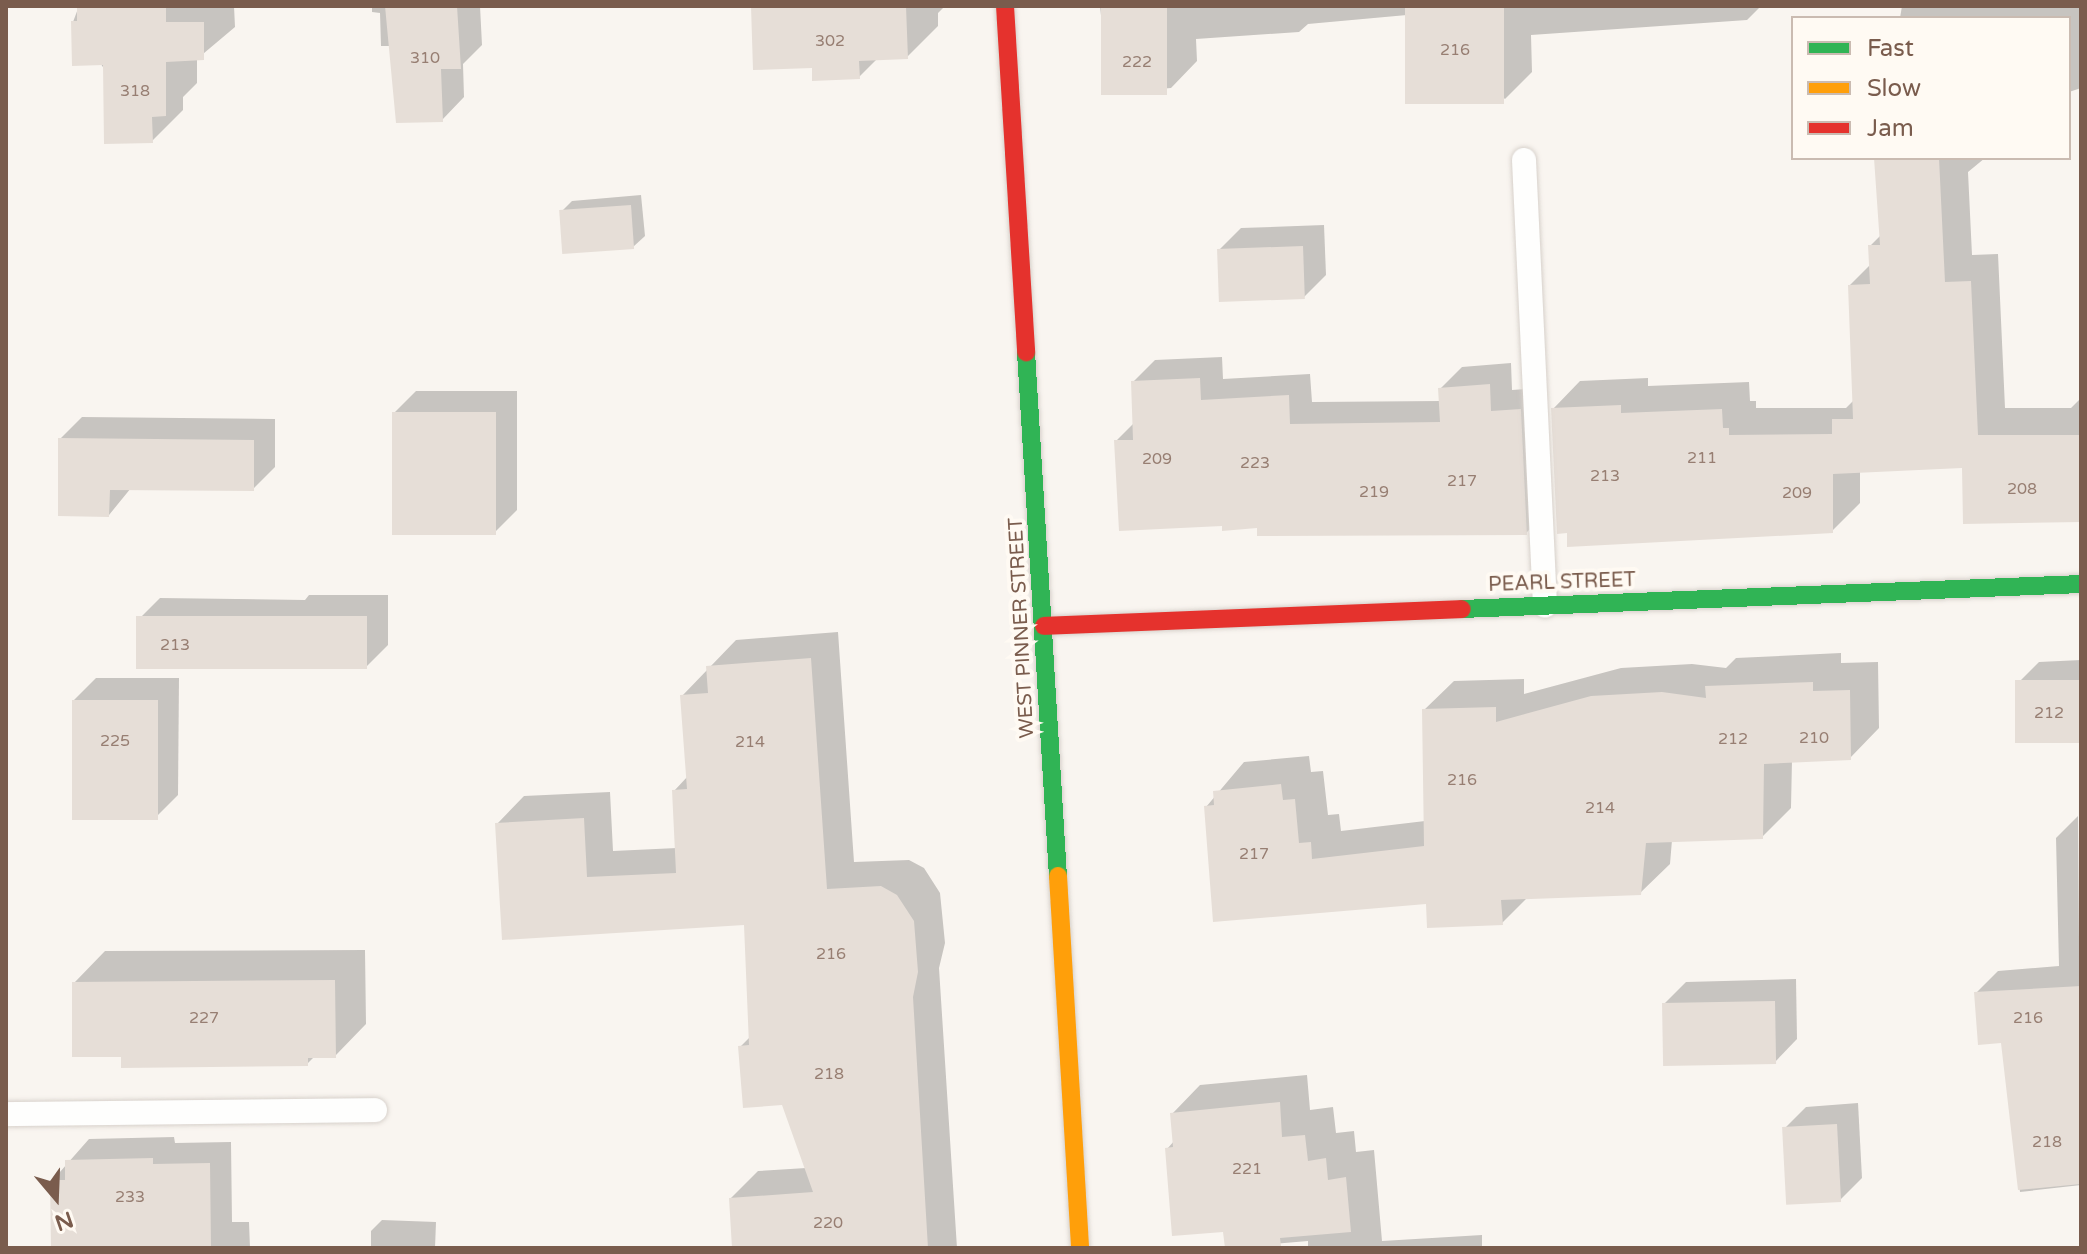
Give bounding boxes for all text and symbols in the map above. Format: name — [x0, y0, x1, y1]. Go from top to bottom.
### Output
legend — [1791, 16, 2071, 160]
house number: 302 — [815, 31, 845, 51]
text: Fast — [1867, 34, 1914, 63]
house number: 216 — [1440, 40, 1470, 60]
house number: 310 — [410, 48, 440, 68]
house number: 222 — [1122, 52, 1152, 72]
text: Slow — [1867, 74, 1921, 103]
house number: 318 — [120, 81, 150, 101]
text: Jam — [1867, 114, 1914, 143]
house number: 211 — [1687, 448, 1717, 468]
house number: 209 — [1142, 449, 1172, 469]
house number: 223 — [1240, 453, 1270, 473]
house number: 213 — [1590, 466, 1620, 486]
house number: 217 — [1447, 471, 1477, 491]
house number: 208 — [2007, 479, 2037, 499]
house number: 219 — [1359, 482, 1389, 502]
house number: 209 — [1782, 483, 1812, 503]
street label: WEST PINNER STREET — [1004, 517, 1040, 739]
street label: PEARL STREET — [1488, 568, 1636, 598]
house number: 213 — [160, 635, 190, 655]
house number: 212 — [2034, 703, 2064, 723]
house number: 210 — [1799, 728, 1829, 748]
house number: 212 — [1718, 729, 1748, 749]
house number: 225 — [100, 731, 130, 751]
house number: 214 — [735, 732, 765, 752]
house number: 216 — [1447, 770, 1477, 790]
house number: 214 — [1585, 798, 1615, 818]
house number: 217 — [1239, 844, 1269, 864]
house number: 216 — [816, 944, 846, 964]
house number: 227 — [189, 1008, 219, 1028]
house number: 216 — [2013, 1008, 2043, 1028]
house number: 218 — [814, 1064, 844, 1084]
house number: 218 — [2032, 1132, 2062, 1152]
north arrow — [16, 1158, 96, 1238]
house number: 221 — [1232, 1159, 1262, 1179]
house number: 233 — [115, 1187, 145, 1207]
text: N — [51, 1206, 76, 1236]
house number: 220 — [813, 1213, 843, 1233]

